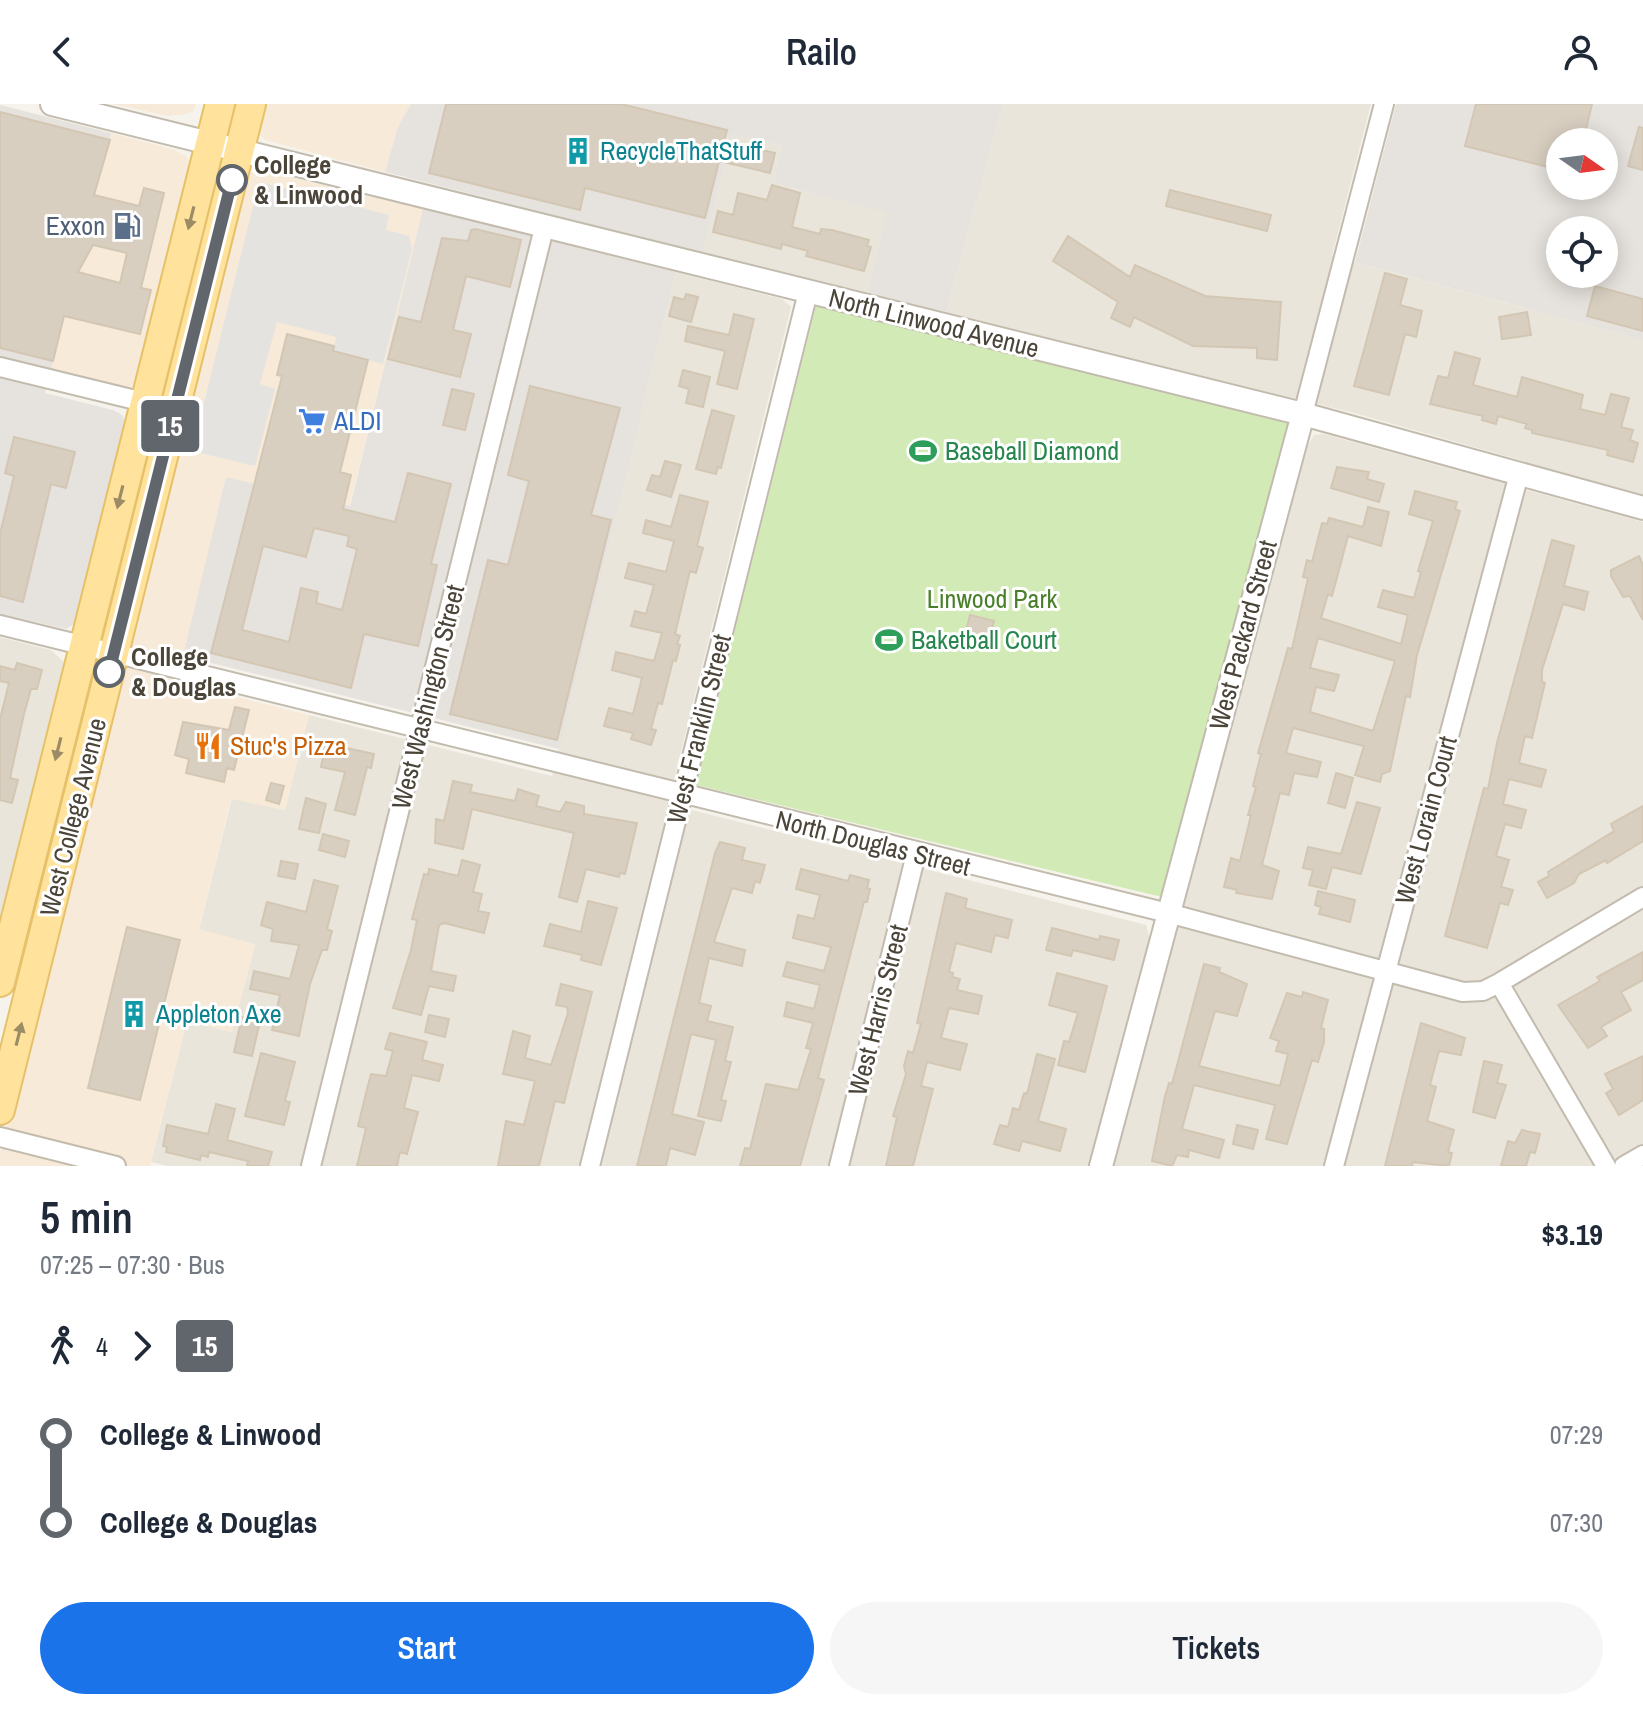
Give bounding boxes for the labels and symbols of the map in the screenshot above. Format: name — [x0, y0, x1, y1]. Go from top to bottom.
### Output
north arrow — [1546, 128, 1618, 200]
place label: RecycleThatStuff — [600, 133, 762, 168]
building icon: RecycleThatStuff — [563, 136, 593, 166]
place label: College & Linwood — [254, 147, 363, 212]
marker: College & Linwood — [217, 165, 247, 195]
one-way arrow — [184, 205, 196, 230]
place label: Exxon — [46, 208, 105, 243]
fuel station icon: Exxon — [112, 211, 142, 241]
street label: North Linwood Avenue — [825, 279, 1043, 366]
line badge: 15 — [134, 400, 206, 452]
place label: ALDI — [333, 403, 381, 438]
supermarket icon: ALDI — [297, 406, 327, 436]
place label: Baseball Diamond — [945, 433, 1119, 468]
sports icon: Baseball Diamond — [908, 436, 938, 466]
one-way arrow — [114, 484, 126, 509]
street label: West Packard Street — [1200, 536, 1285, 734]
street label: West Washington Street — [383, 581, 472, 813]
park label: Linwood Park — [927, 581, 1058, 616]
place label: Baketball Court — [911, 622, 1057, 657]
sports icon: Baketball Court — [874, 625, 904, 655]
street label: West Franklin Street — [658, 630, 739, 827]
place label: College & Douglas — [131, 639, 236, 704]
marker: College & Douglas — [94, 657, 124, 687]
street label: West College Avenue — [31, 714, 114, 920]
place label: Stuc's Pizza — [230, 728, 347, 763]
restaurant icon: Stuc's Pizza — [193, 731, 223, 761]
street label: West Lorain Court — [1386, 732, 1465, 908]
one-way arrow — [51, 737, 63, 762]
street label: North Douglas Street — [772, 801, 974, 884]
street label: West Harris Street — [839, 921, 916, 1099]
place label: Appleton Axe — [155, 996, 282, 1031]
building icon: Appleton Axe — [119, 999, 149, 1029]
one-way arrow — [13, 1022, 26, 1047]

